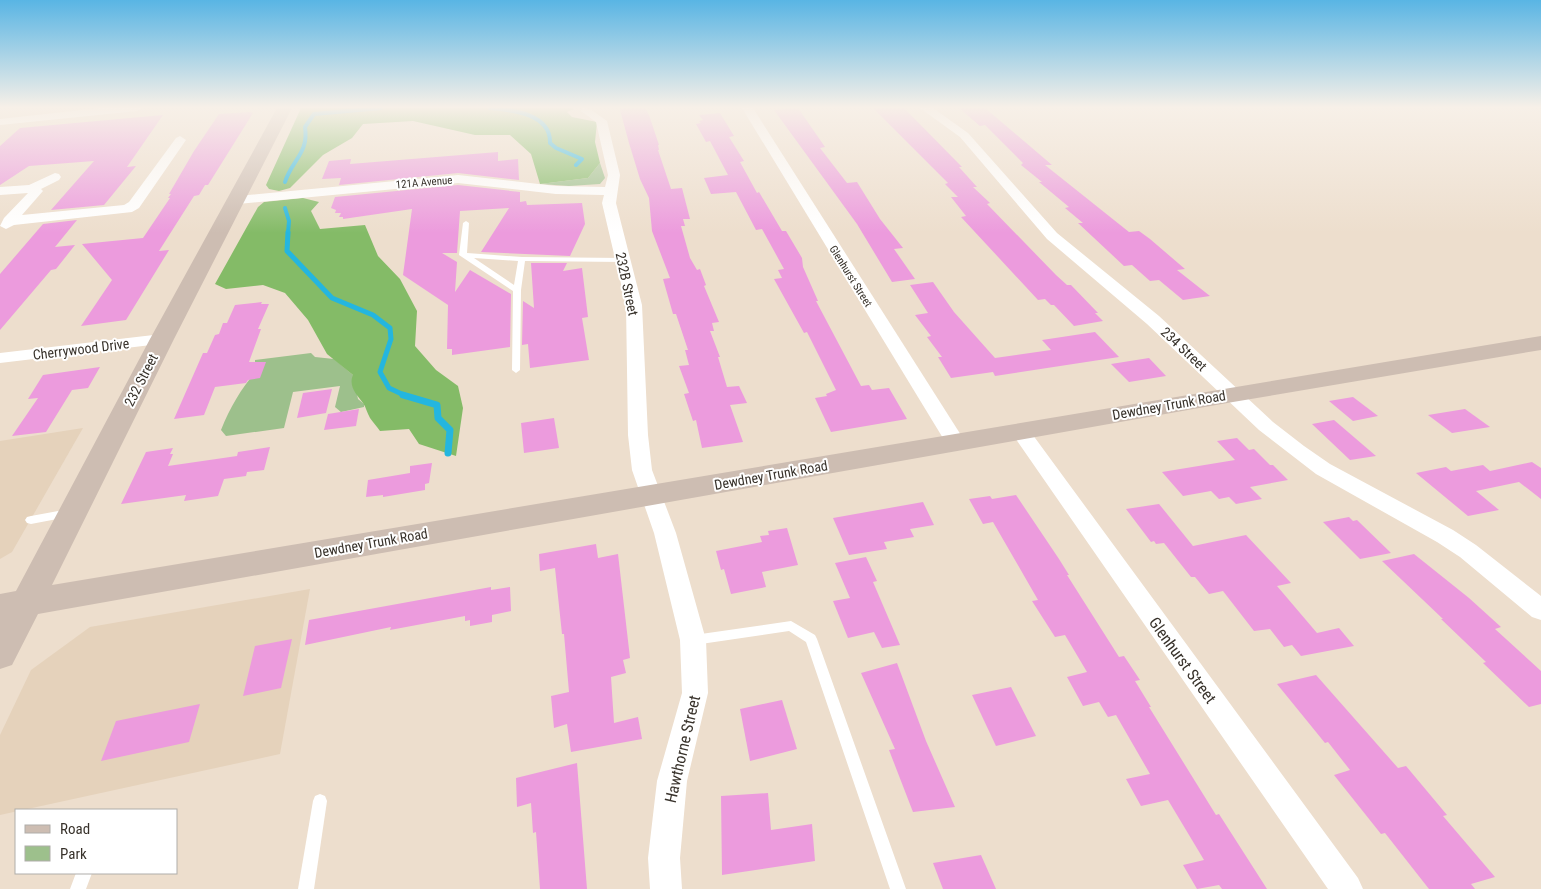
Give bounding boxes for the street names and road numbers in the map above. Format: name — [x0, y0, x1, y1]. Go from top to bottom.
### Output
street label: 121A Avenue — [395, 174, 453, 191]
street label: Glenhurst Street — [826, 243, 875, 309]
street label: 232B Street — [612, 251, 642, 317]
street label: 234 Street — [1158, 324, 1210, 374]
street label: Cherrywood Drive — [32, 335, 131, 363]
street label: 232 Street — [121, 351, 161, 409]
street label: Dewdney Trunk Road — [1111, 387, 1227, 423]
street label: Dewdney Trunk Road — [713, 457, 829, 493]
street label: Dewdney Trunk Road — [313, 525, 429, 561]
street label: Glenhurst Street — [1145, 613, 1220, 707]
street label: Hawthorne Street — [661, 693, 704, 805]

